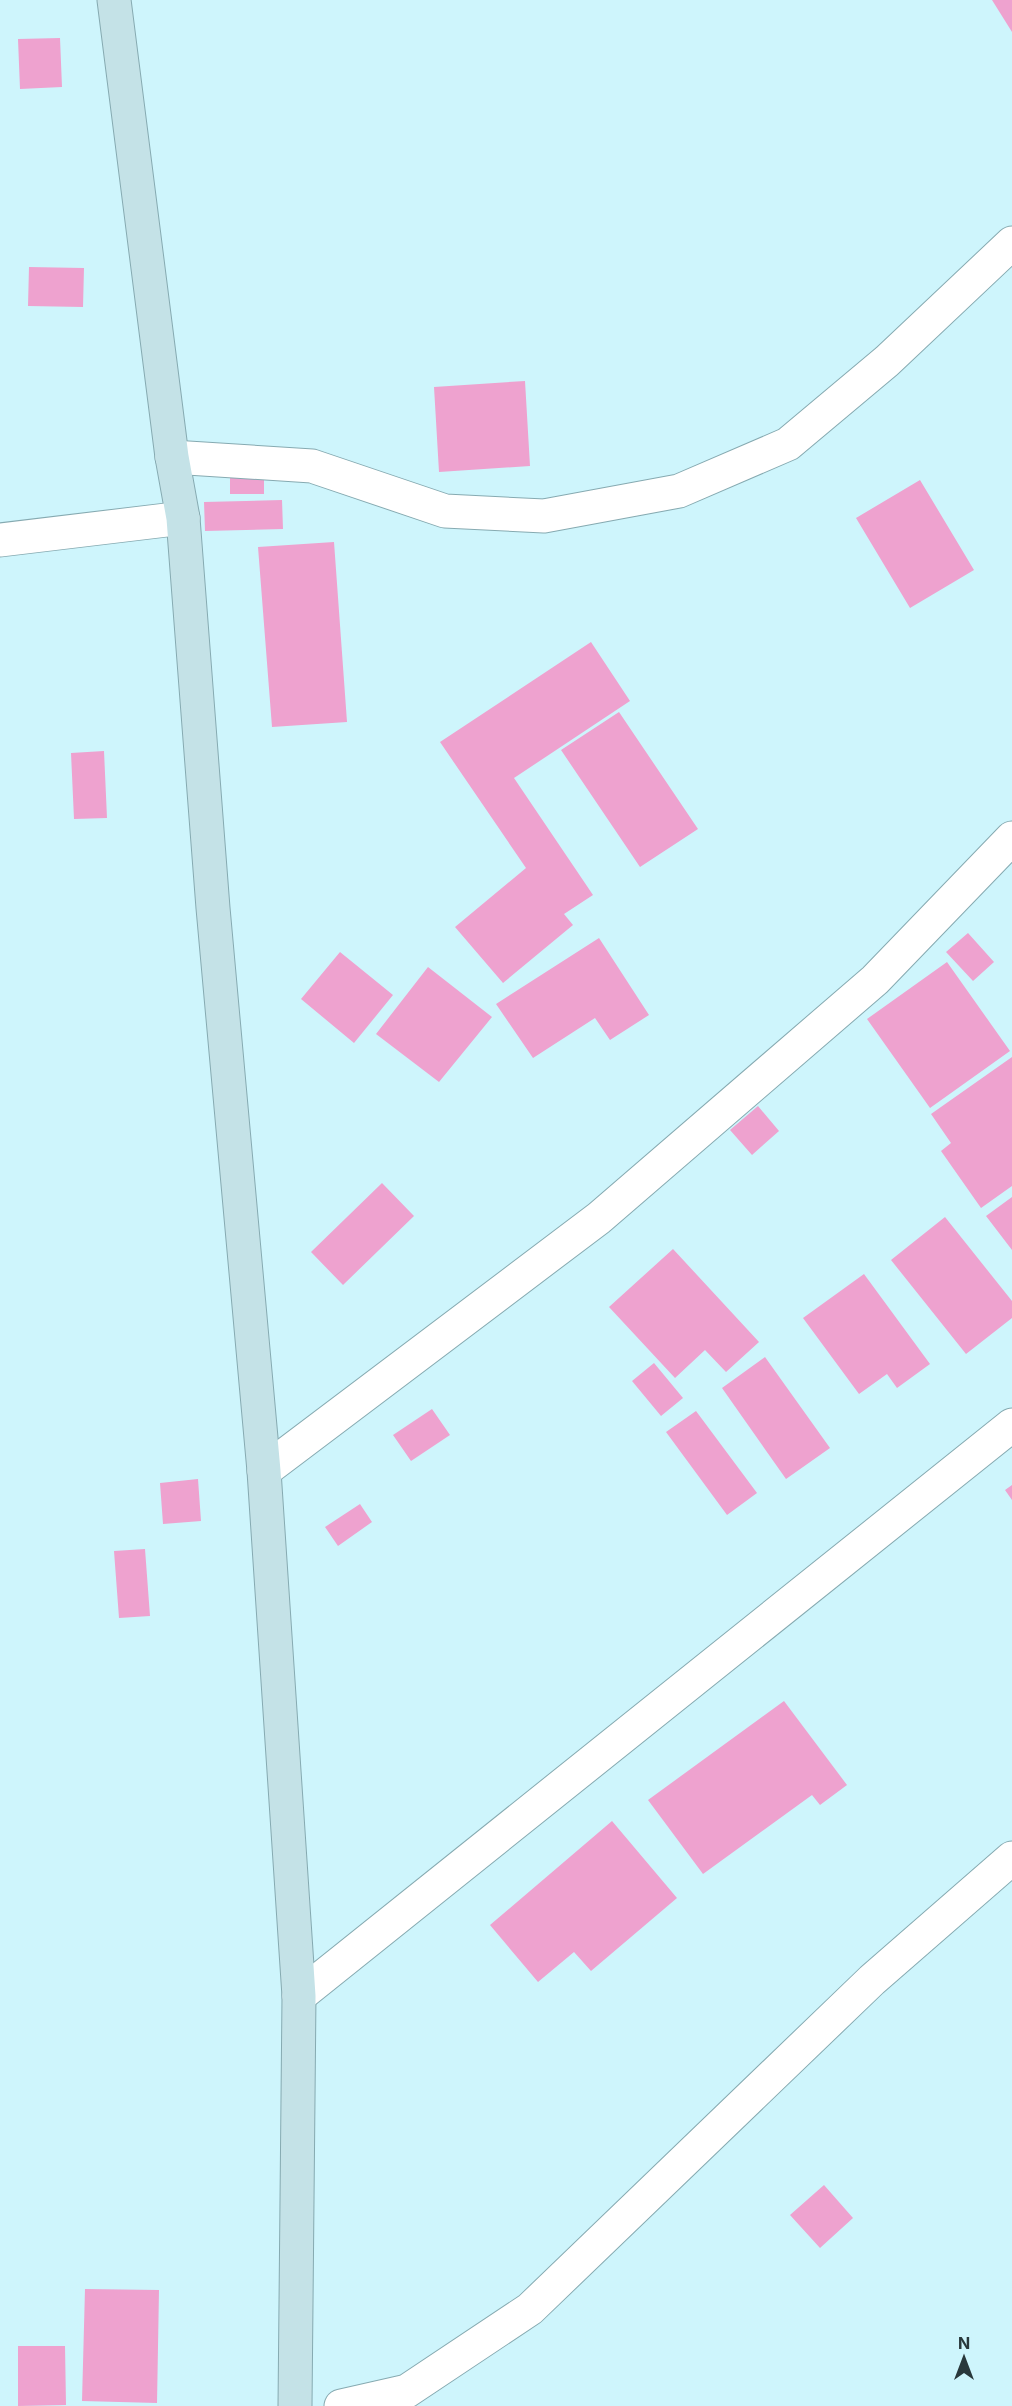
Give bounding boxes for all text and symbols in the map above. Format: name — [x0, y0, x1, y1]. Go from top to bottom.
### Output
north arrow — [934, 2328, 994, 2388]
text: N — [958, 2333, 970, 2353]

